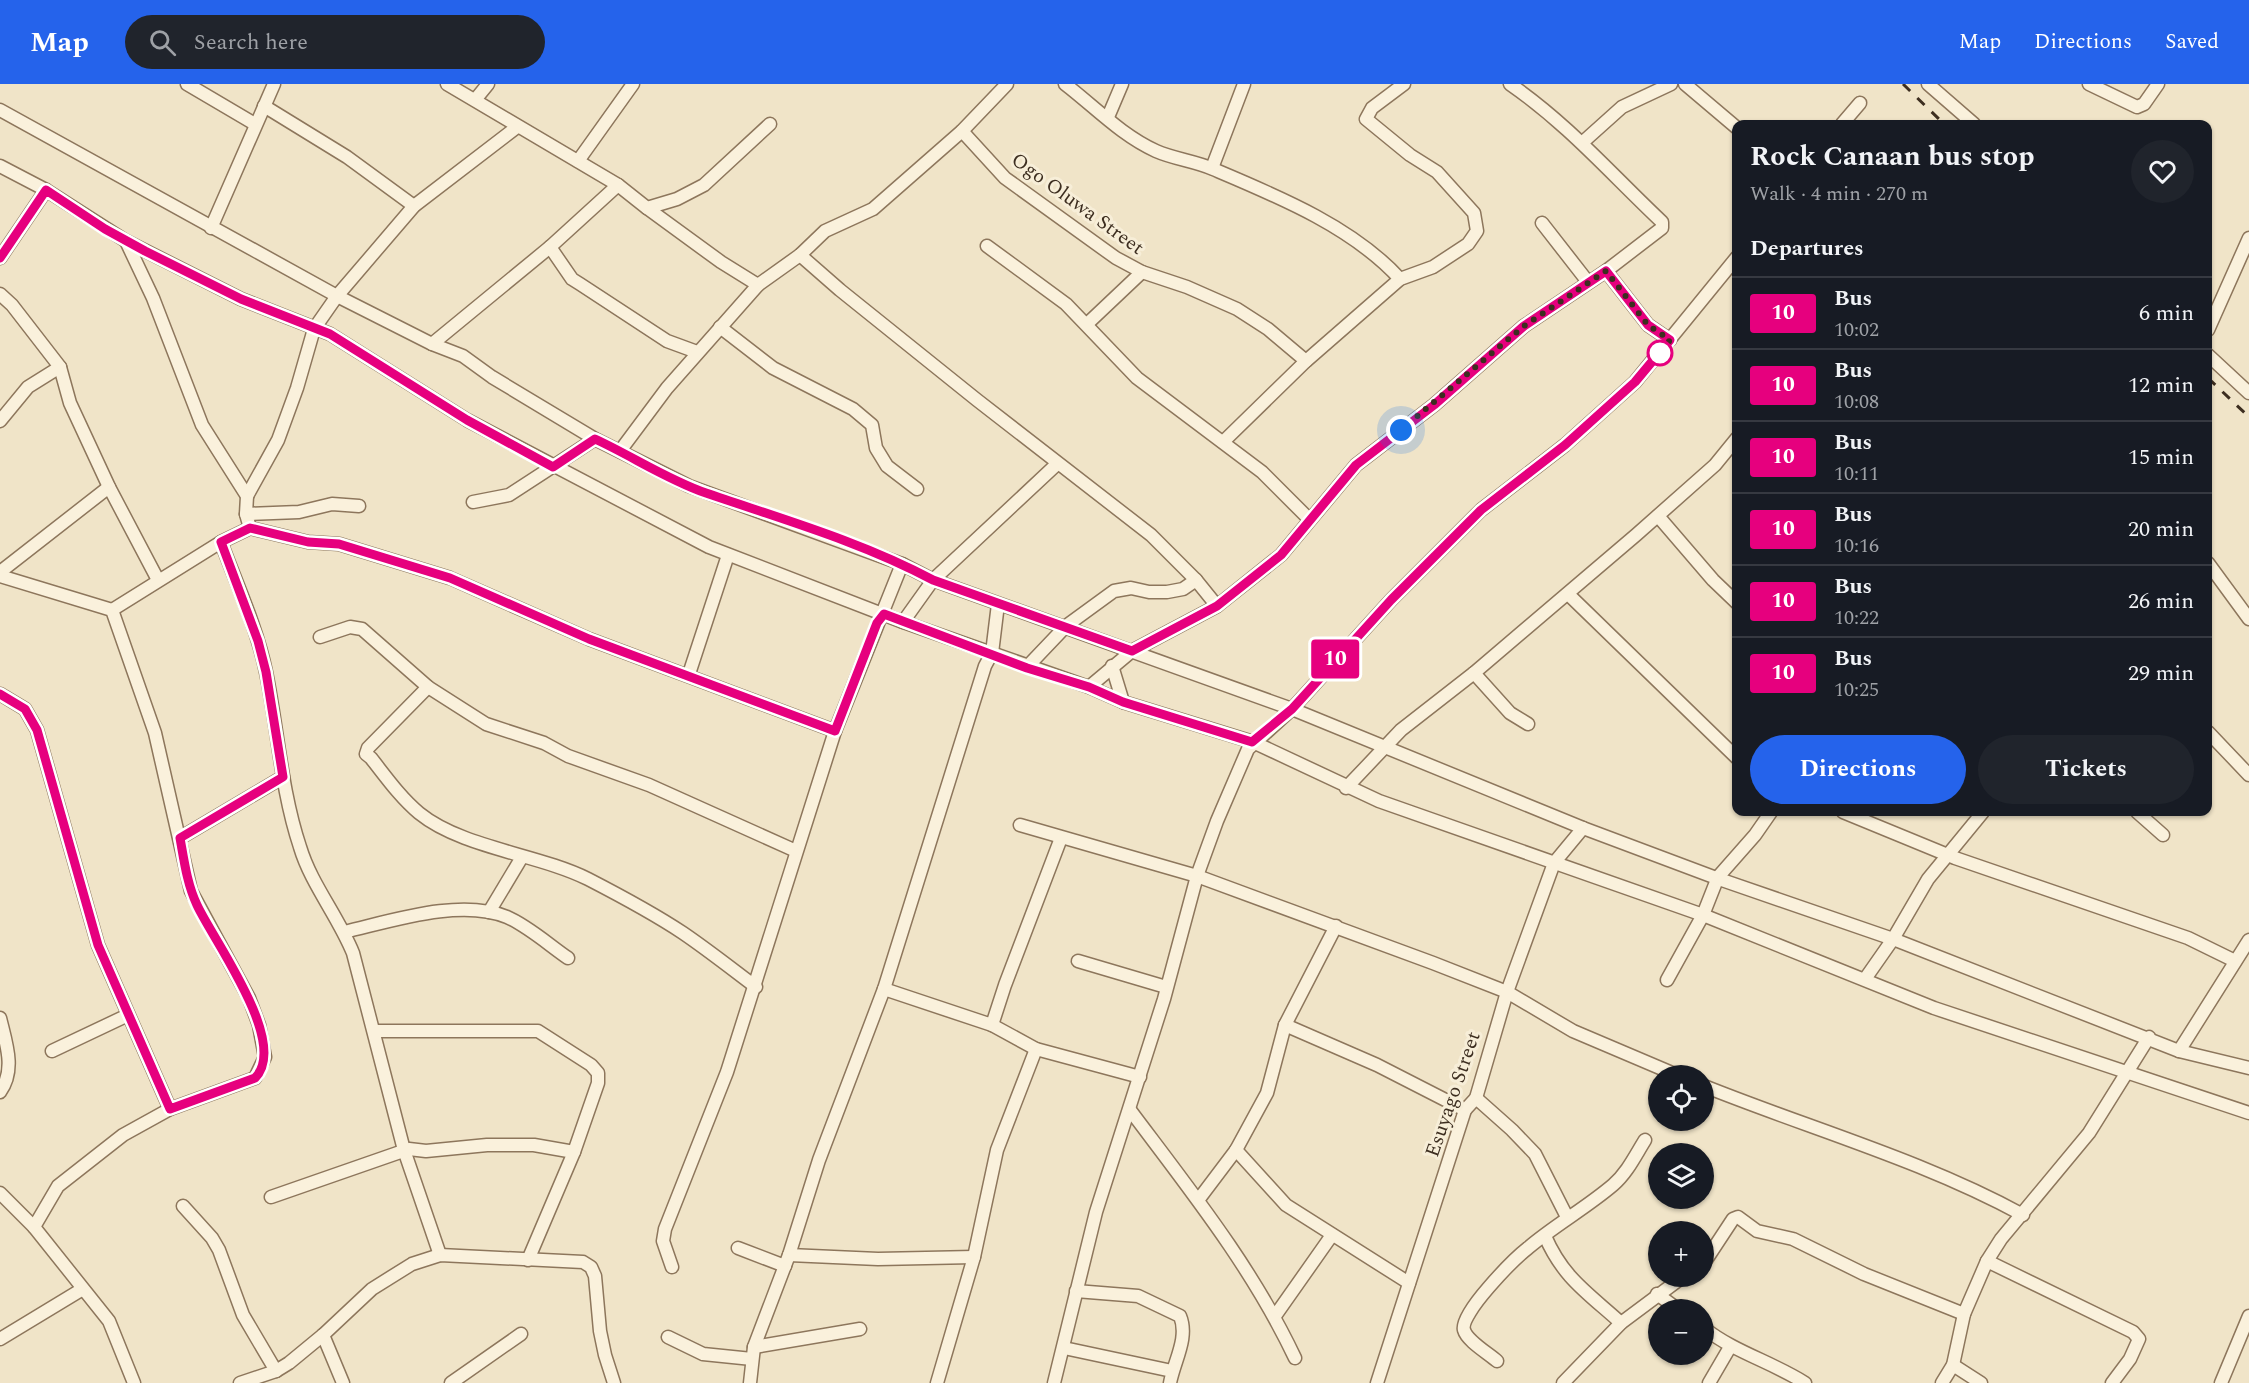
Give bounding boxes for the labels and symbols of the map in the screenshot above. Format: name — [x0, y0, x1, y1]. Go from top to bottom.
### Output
street label: Ogo Oluwa Street — [1005, 145, 1150, 262]
unlabelled marker — [1647, 340, 1673, 366]
your location — [1386, 415, 1416, 445]
line badge: 10 — [1308, 640, 1362, 678]
street label: Esuyago Street — [1417, 1027, 1488, 1161]

